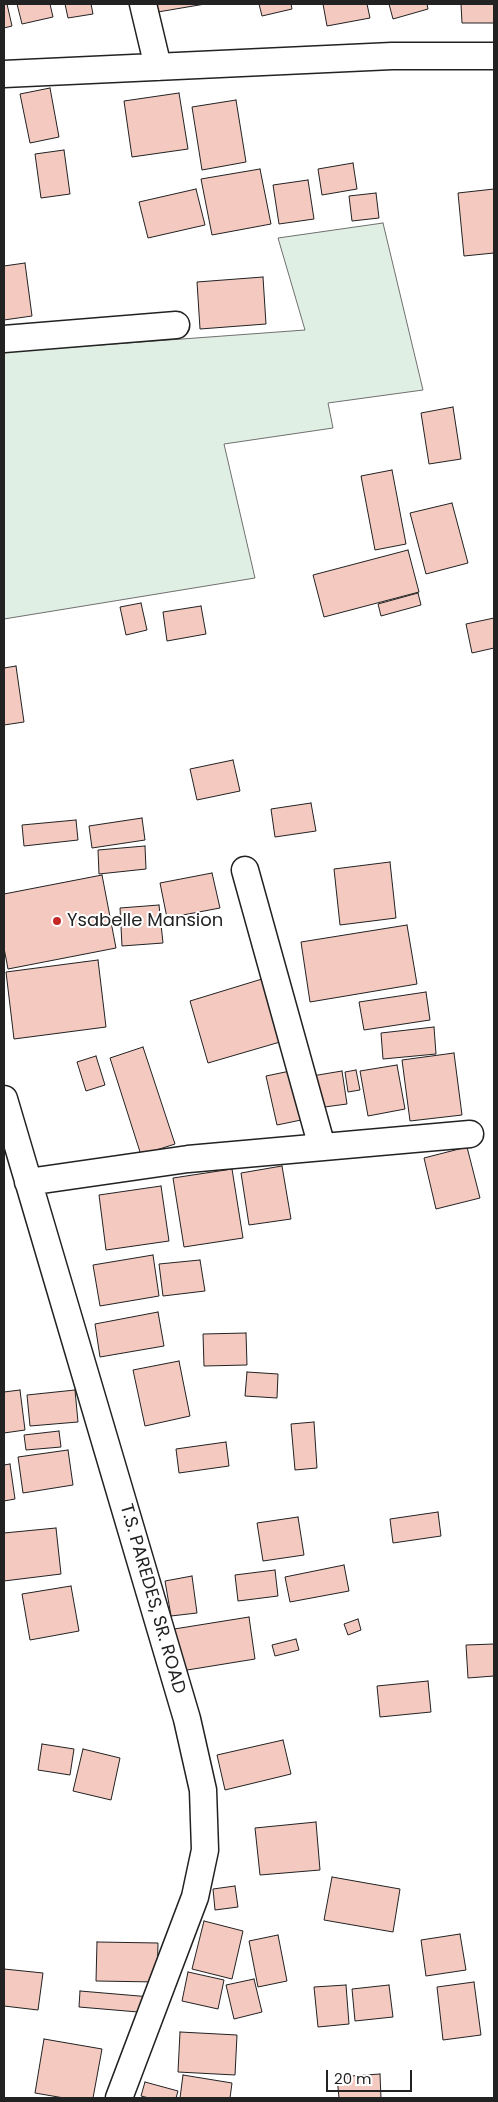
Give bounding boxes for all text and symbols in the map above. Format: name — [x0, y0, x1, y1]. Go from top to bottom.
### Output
place label: Ysabelle Mansion — [67, 910, 223, 932]
marker: Ysabelle Mansion — [51, 915, 63, 927]
street label: T.S. PAREDES, SR. ROAD — [115, 1502, 189, 1696]
scale bar — [328, 2060, 414, 2092]
text: 20 m — [334, 2068, 372, 2089]

